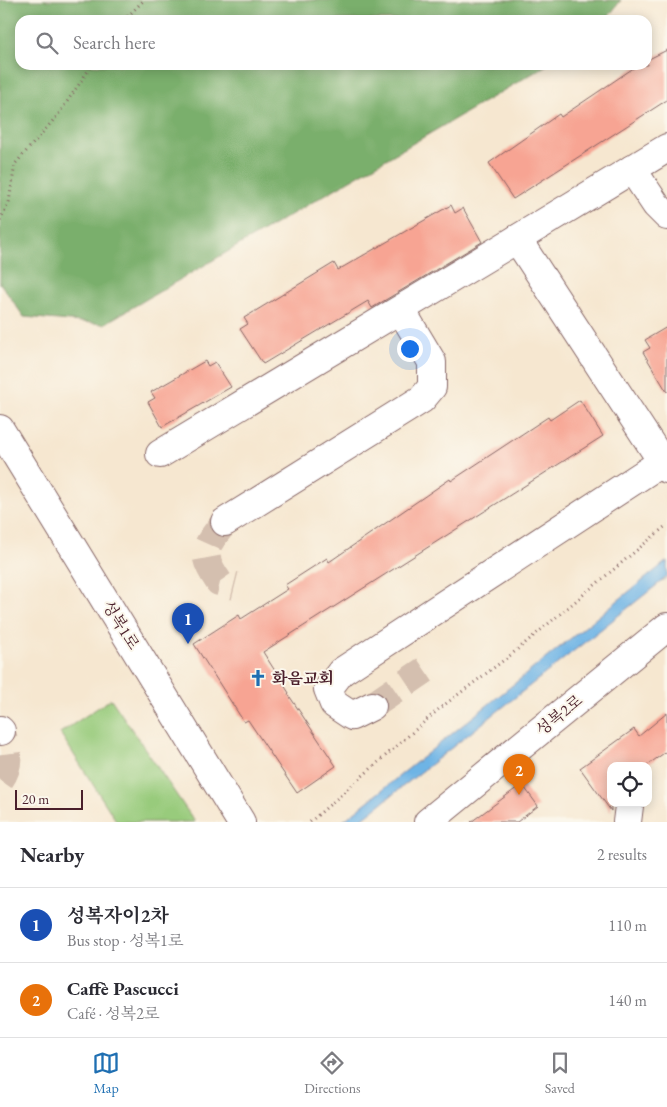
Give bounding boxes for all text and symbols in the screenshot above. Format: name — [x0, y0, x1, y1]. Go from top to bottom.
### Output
search box — [15, 15, 652, 70]
icon: search — [33, 29, 61, 57]
text: Search here — [73, 30, 155, 55]
your location — [397, 336, 423, 362]
street label: 성복1로 — [98, 597, 145, 654]
pin: 1 — [172, 603, 204, 644]
church icon: 화음교회 — [248, 668, 268, 688]
place label: 화음교회 — [272, 668, 334, 689]
street label: 성복2로 — [531, 689, 587, 740]
pin: 2 — [503, 754, 535, 795]
map controls — [607, 762, 652, 807]
button: locate — [607, 762, 652, 807]
scale bar — [15, 787, 82, 810]
text: 20 m — [22, 790, 49, 808]
text: Nearby — [20, 841, 84, 868]
text: 2 results — [597, 844, 647, 865]
text: 성복자이2차 — [67, 903, 169, 928]
text: 1 — [32, 915, 40, 936]
text: 110 m — [608, 915, 647, 936]
text: Bus stop · 성복1로 — [67, 930, 183, 951]
text: Caffè Pascucci — [67, 976, 179, 1001]
text: 2 — [32, 990, 40, 1011]
text: 140 m — [608, 990, 647, 1011]
text: Café · 성복2로 — [67, 1003, 159, 1024]
tab: Map — [92, 1049, 120, 1097]
tab: Directions — [304, 1049, 361, 1097]
tab: Saved — [545, 1049, 575, 1097]

